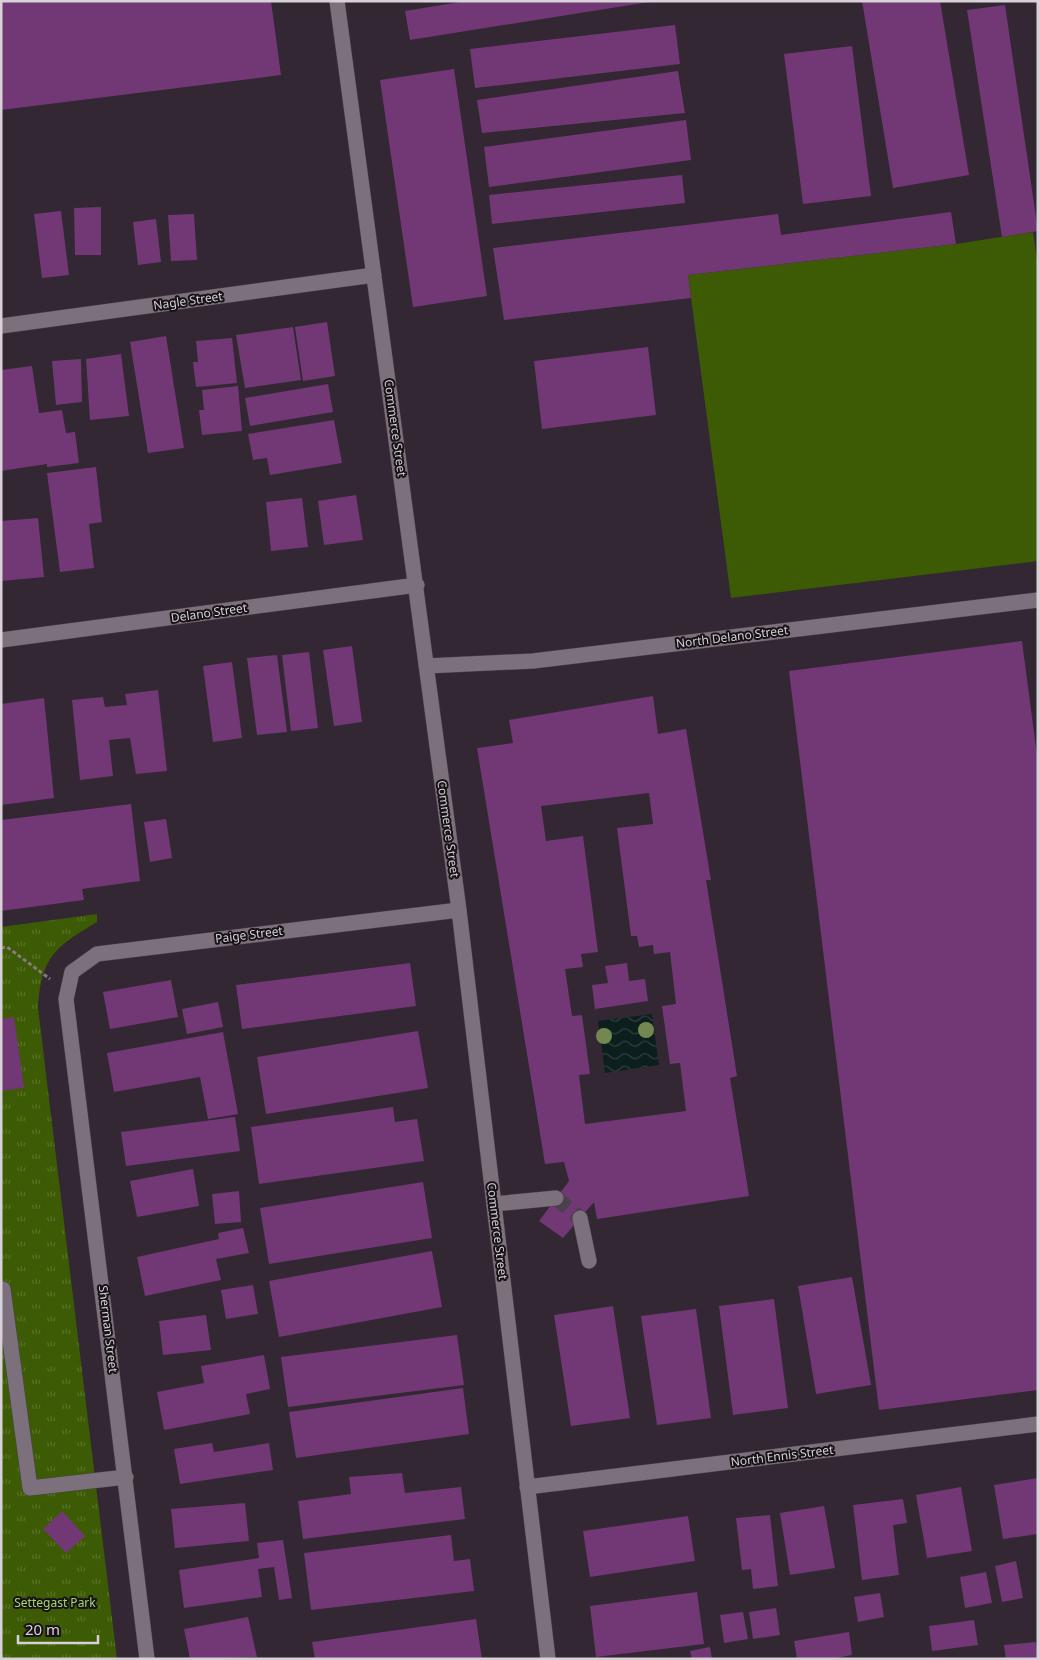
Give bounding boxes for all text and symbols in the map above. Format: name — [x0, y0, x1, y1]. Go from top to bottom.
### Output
street label: Nagle Street — [152, 287, 224, 314]
street label: Commerce Street — [380, 378, 411, 478]
street label: Delano Street — [170, 599, 249, 626]
street label: North Delano Street — [675, 621, 790, 652]
street label: Commerce Street — [433, 779, 464, 879]
street label: Paige Street — [214, 922, 284, 947]
street label: Commerce Street — [483, 1181, 512, 1281]
street label: Sherman Street — [95, 1284, 122, 1374]
street label: North Ennis Street — [730, 1441, 835, 1470]
park label: Settegast Park — [14, 1594, 96, 1611]
scale bar — [18, 1612, 98, 1644]
text: 20 m — [25, 1619, 60, 1639]

